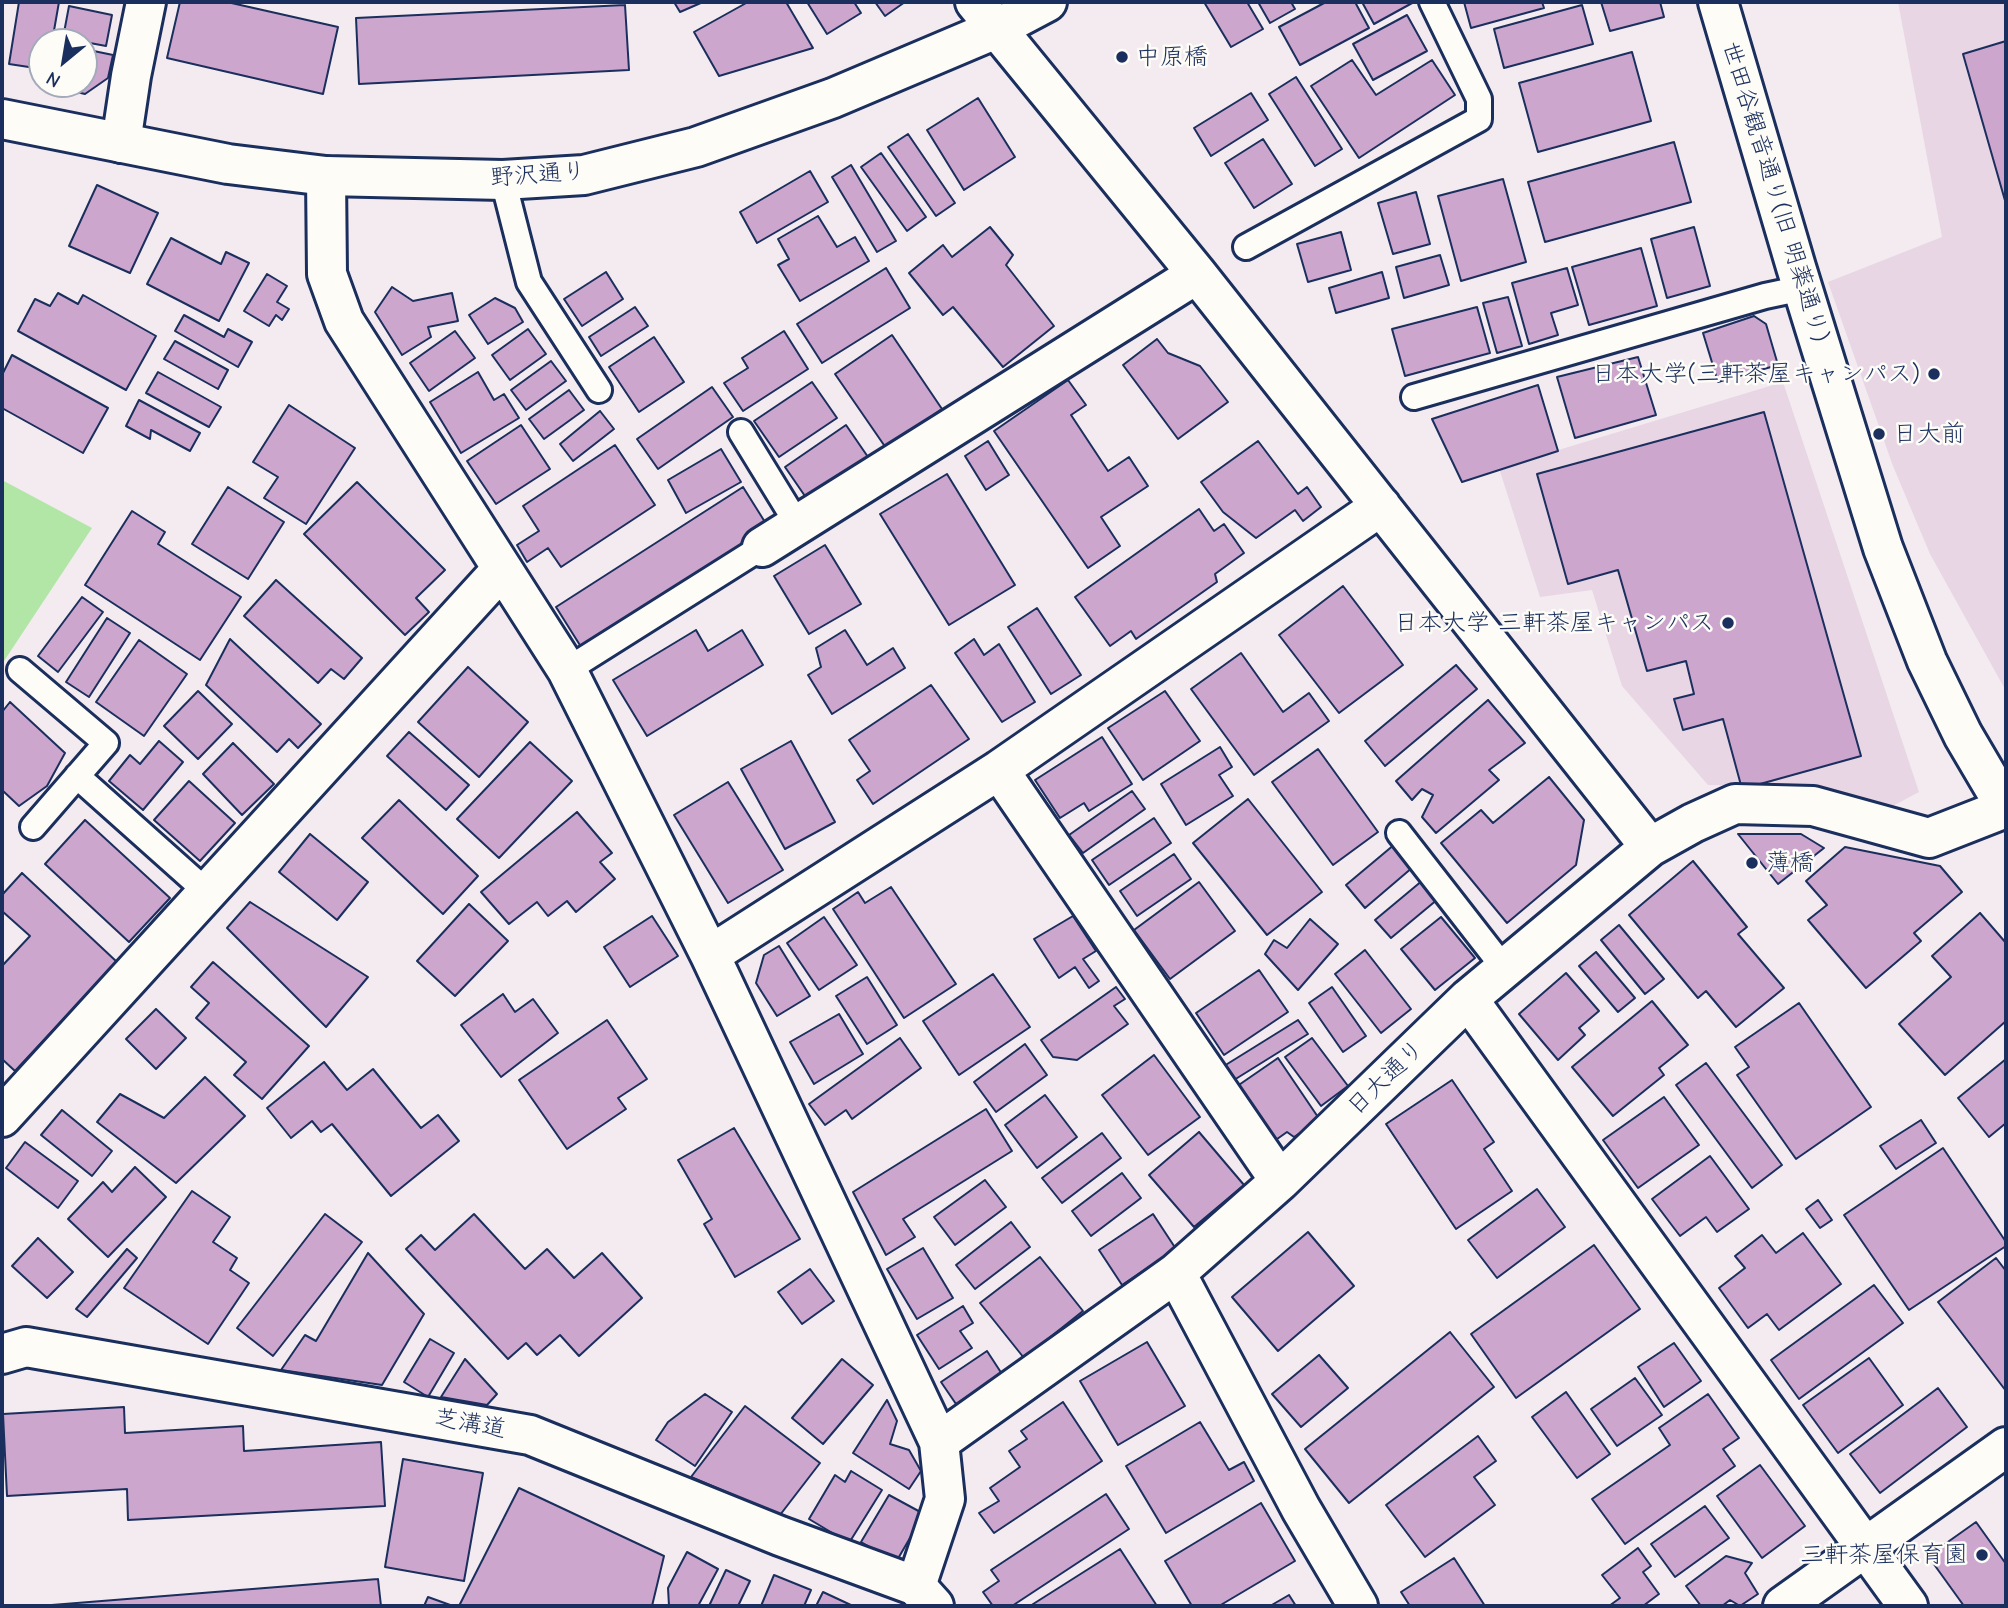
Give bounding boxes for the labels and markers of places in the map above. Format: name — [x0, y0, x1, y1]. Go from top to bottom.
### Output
place label: 中原橋 — [1136, 43, 1208, 71]
marker: 中原橋 — [1114, 49, 1130, 65]
place label: 日本大学(三軒茶屋キャンパス) — [1591, 360, 1920, 388]
marker: 日本大学(三軒茶屋キャンパス) — [1926, 366, 1942, 382]
place label: 日大前 — [1893, 420, 1965, 448]
marker: 日大前 — [1871, 426, 1887, 442]
place label: 日本大学 三軒茶屋キャンパス — [1394, 609, 1714, 637]
marker: 日本大学 三軒茶屋キャンパス — [1720, 615, 1736, 631]
place label: 薄橋 — [1766, 849, 1814, 877]
marker: 薄橋 — [1744, 855, 1760, 871]
place label: 三軒茶屋保育園 — [1800, 1541, 1968, 1569]
marker: 三軒茶屋保育園 — [1974, 1547, 1990, 1563]

